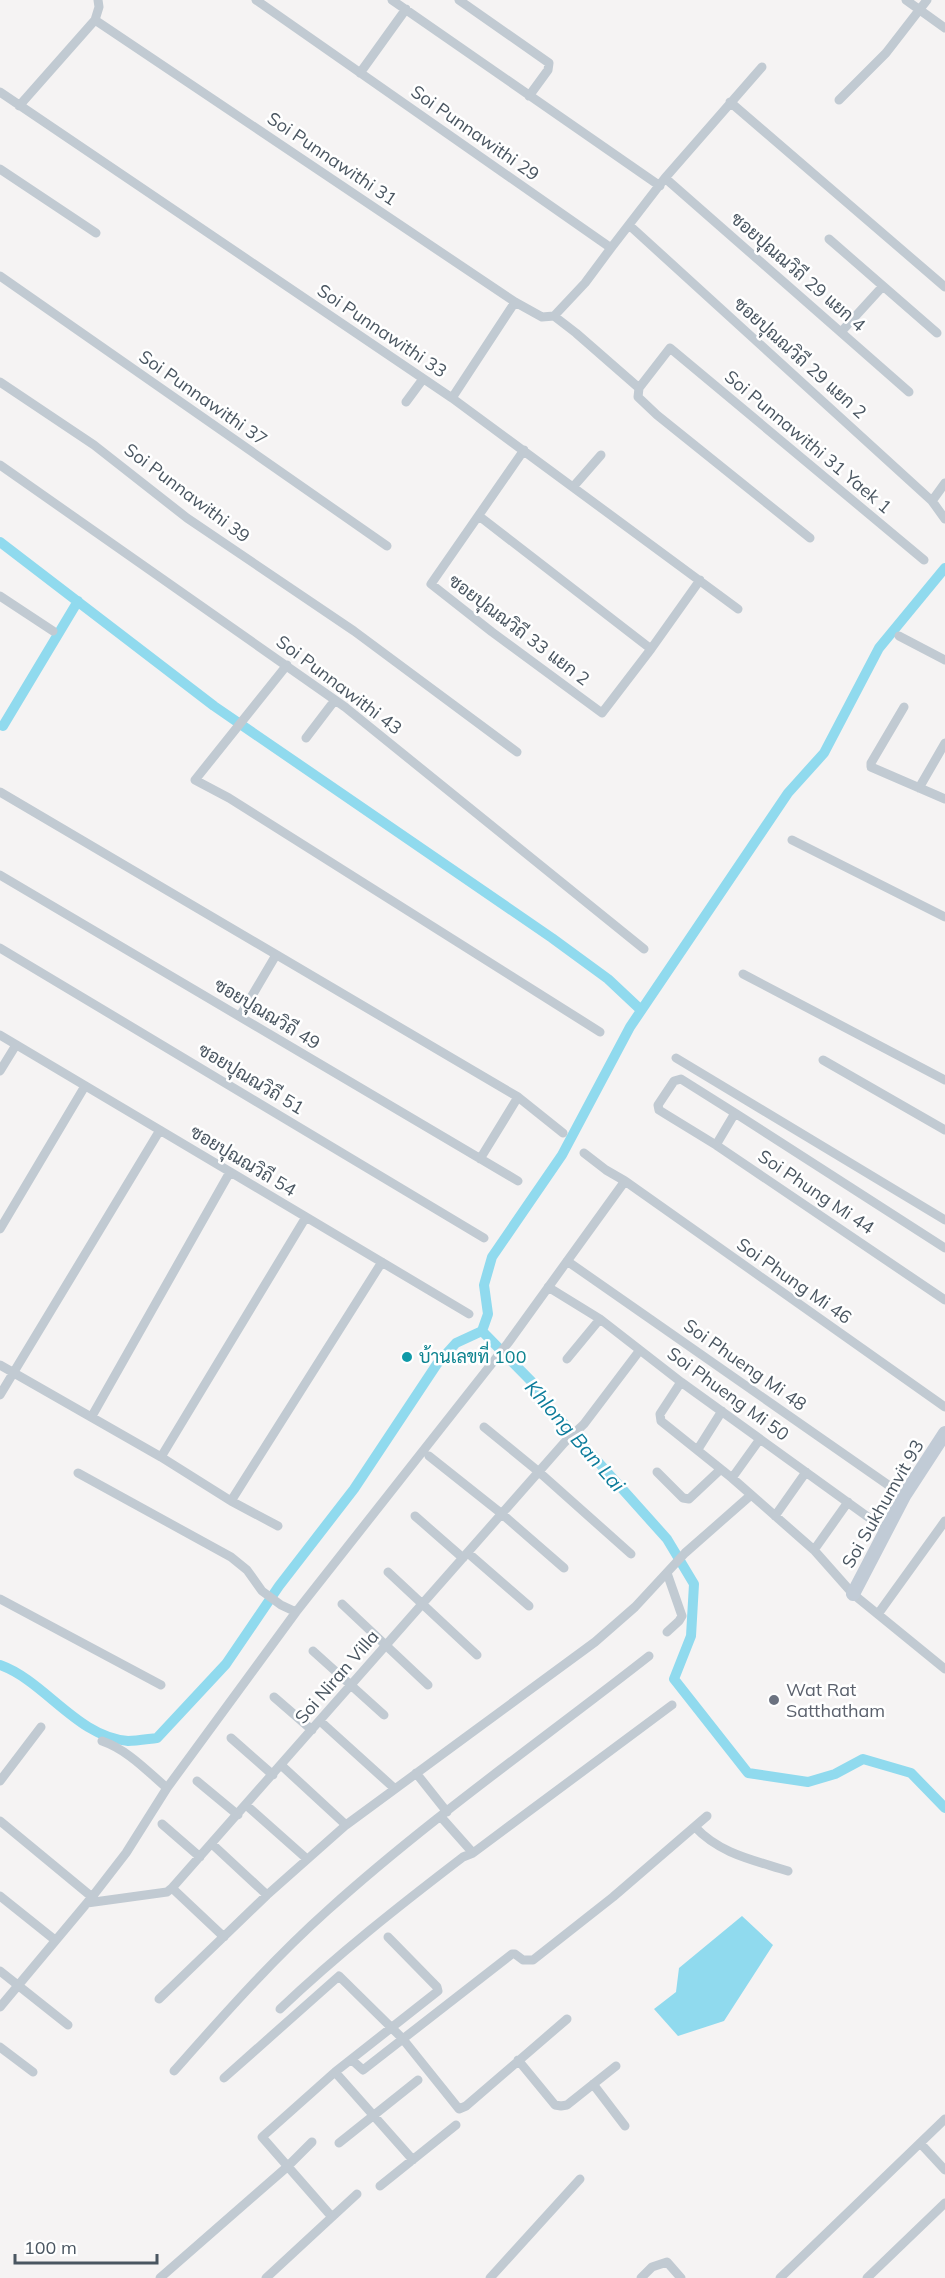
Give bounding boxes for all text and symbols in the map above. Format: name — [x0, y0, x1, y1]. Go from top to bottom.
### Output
street label: Soi Punnawithi 29 — [407, 80, 544, 185]
street label: Soi Punnawithi 31 — [263, 107, 402, 211]
street label: ซอยปุณณวิถี 29 แยก 4 — [726, 206, 871, 337]
street label: Soi Punnawithi 33 — [313, 279, 452, 383]
street label: ซอยปุณณวิถี 29 แยก 2 — [728, 291, 872, 424]
street label: Soi Punnawithi 37 — [135, 345, 272, 450]
street label: Soi Punnawithi 31 Yaek 1 — [720, 365, 897, 518]
street label: Soi Punnawithi 39 — [120, 438, 255, 547]
street label: ซอยปุณณวิถี 33 แยก 2 — [444, 568, 595, 691]
street label: Soi Punnawithi 43 — [272, 630, 407, 739]
street label: ซอยปุณณวิถี 49 — [210, 972, 325, 1055]
street label: ซอยปุณณวิถี 51 — [194, 1037, 309, 1120]
street label: ซอยปุณณวิถี 54 — [186, 1119, 301, 1202]
street label: Soi Phung Mi 44 — [754, 1144, 879, 1239]
street label: Soi Phung Mi 46 — [732, 1232, 856, 1329]
street label: Soi Phueng Mi 48 — [679, 1314, 811, 1416]
place label: บ้านเลขที่ 100 — [419, 1341, 526, 1368]
street label: Soi Phueng Mi 50 — [663, 1342, 794, 1446]
marker: บ้านเลขที่ 100 — [400, 1350, 414, 1364]
water label: Khlong Ban Lai — [520, 1375, 631, 1497]
street label: Soi Sukhumvit 93 — [836, 1435, 929, 1572]
street label: Soi Niran Villa — [290, 1625, 384, 1728]
place label: Wat Rat Satthatham — [786, 1678, 885, 1722]
marker: Wat Rat Satthatham — [767, 1693, 781, 1707]
scale bar — [15, 2227, 158, 2265]
text: 100 m — [24, 2236, 77, 2259]

